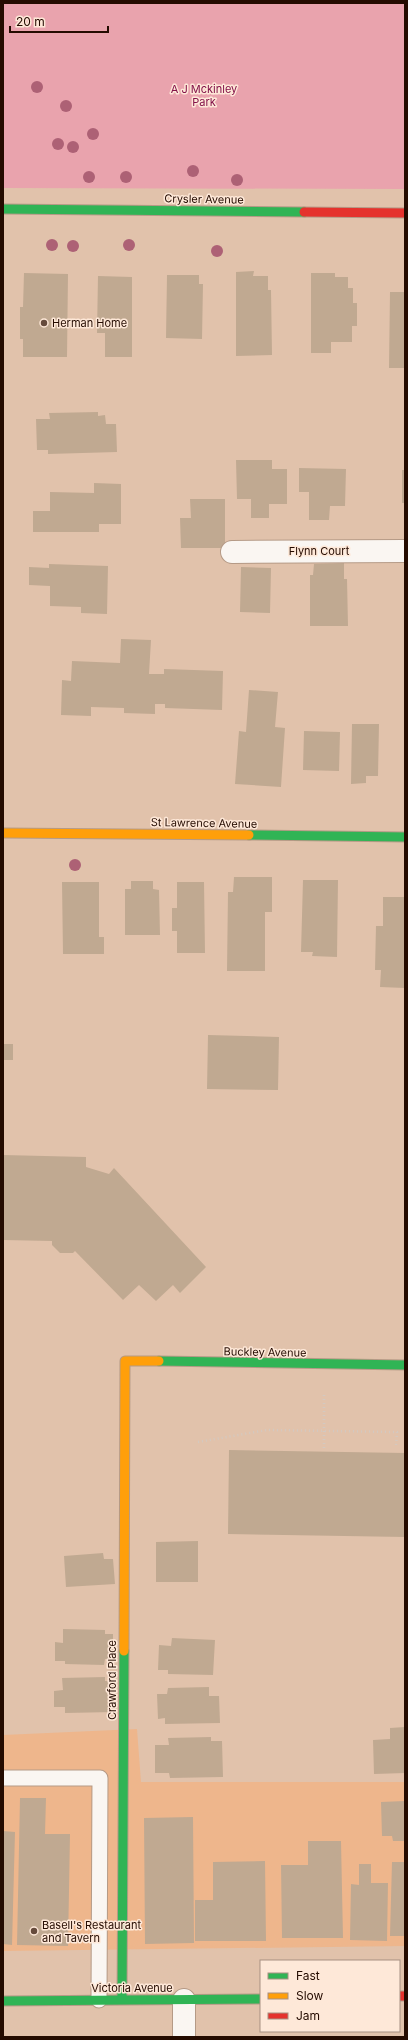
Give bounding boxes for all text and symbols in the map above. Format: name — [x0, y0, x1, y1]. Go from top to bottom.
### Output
scale bar — [10, 8, 108, 34]
text: 20 m — [16, 14, 45, 29]
park label: A J Mckinley Park — [171, 82, 237, 109]
street label: Crysler Avenue — [164, 191, 244, 207]
place label: Herman Home — [52, 316, 127, 330]
marker: Herman Home — [39, 318, 49, 328]
street label: Flynn Court — [289, 544, 350, 558]
street label: St Lawrence Avenue — [151, 815, 257, 831]
street label: Buckley Avenue — [223, 1344, 307, 1360]
street label: Crawford Place — [105, 1640, 119, 1720]
place label: Basell's Restaurant and Tavern — [42, 1918, 141, 1945]
marker: Basell's Restaurant and Tavern — [29, 1926, 39, 1936]
legend — [260, 1960, 400, 2032]
text: Fast — [296, 1968, 320, 1983]
street label: Victoria Avenue — [91, 1981, 173, 1995]
text: Slow — [296, 1988, 324, 2003]
text: Jam — [296, 2008, 320, 2023]

